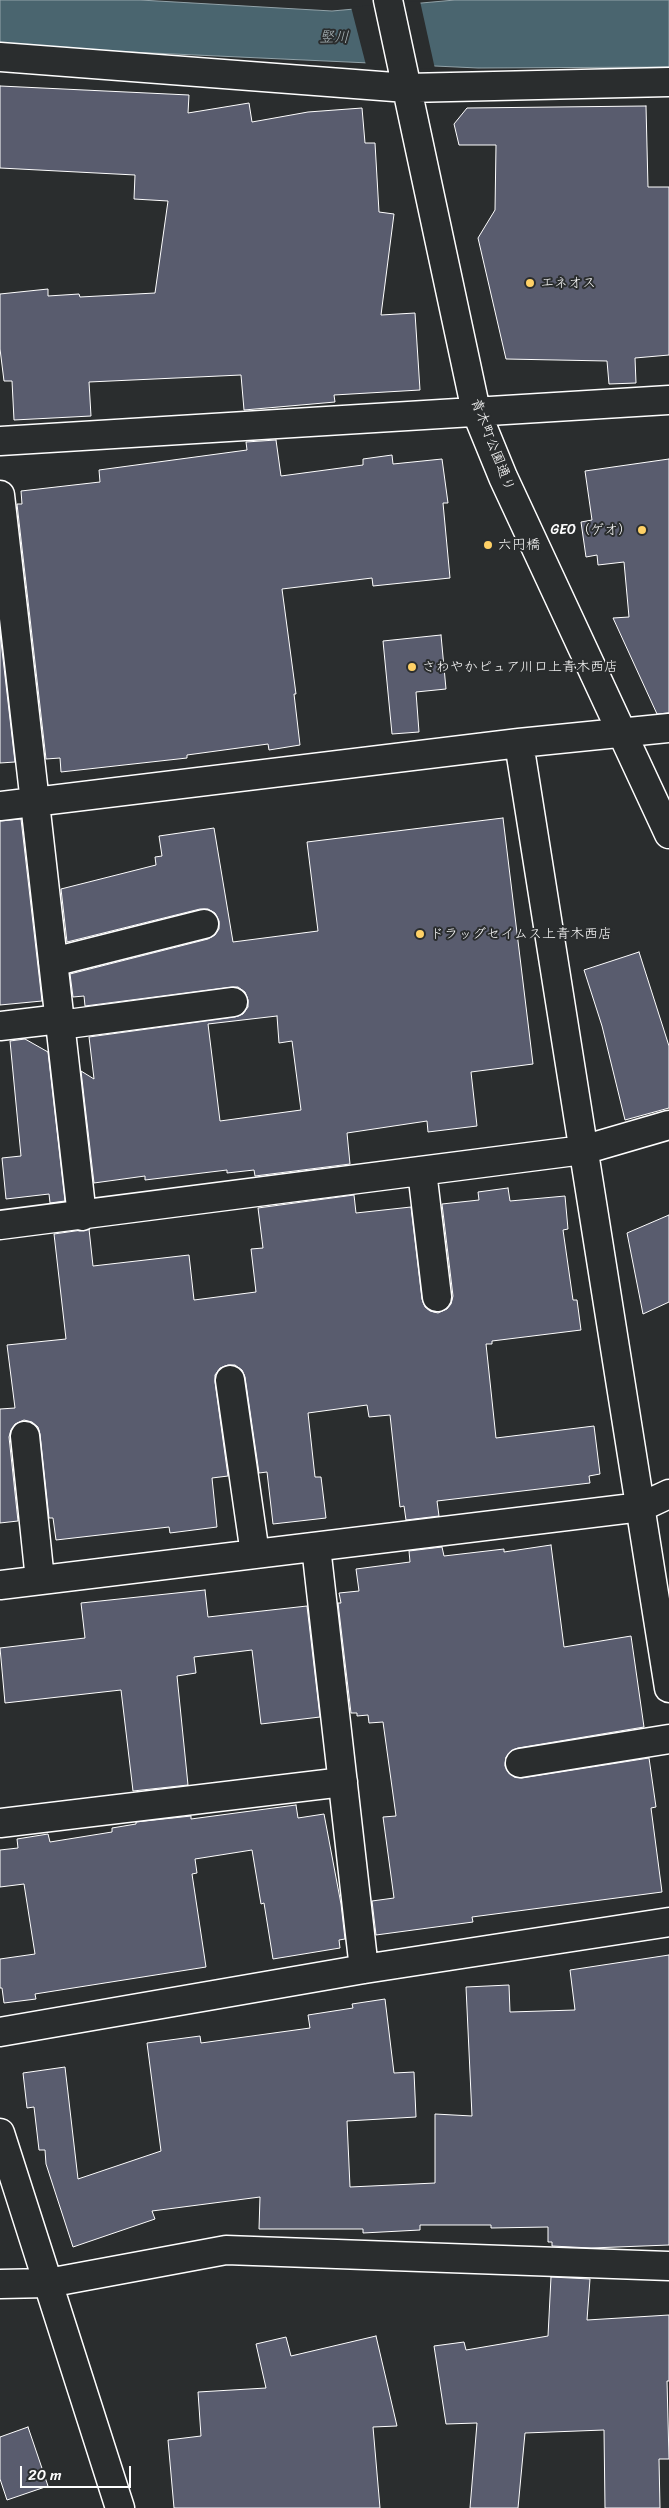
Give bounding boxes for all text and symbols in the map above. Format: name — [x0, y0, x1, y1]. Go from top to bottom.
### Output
water label: 竪川 — [319, 29, 349, 47]
place label: エネオス — [540, 275, 596, 291]
marker: エネオス — [524, 277, 536, 289]
street label: 青木町公園通り — [467, 396, 517, 494]
place label: GEO（ゲオ） — [550, 522, 632, 538]
marker: GEO（ゲオ） — [636, 524, 648, 536]
place label: 六円橋 — [498, 537, 540, 553]
marker: 六円橋 — [482, 539, 494, 551]
place label: さわやかピュア川口上青木西店 — [422, 659, 618, 675]
marker: さわやかピュア川口上青木西店 — [406, 661, 418, 673]
place label: ドラッグセイムス上青木西店 — [430, 926, 612, 942]
marker: ドラッグセイムス上青木西店 — [414, 928, 426, 940]
scale bar — [22, 2456, 134, 2488]
text: 20 m — [28, 2462, 62, 2488]

